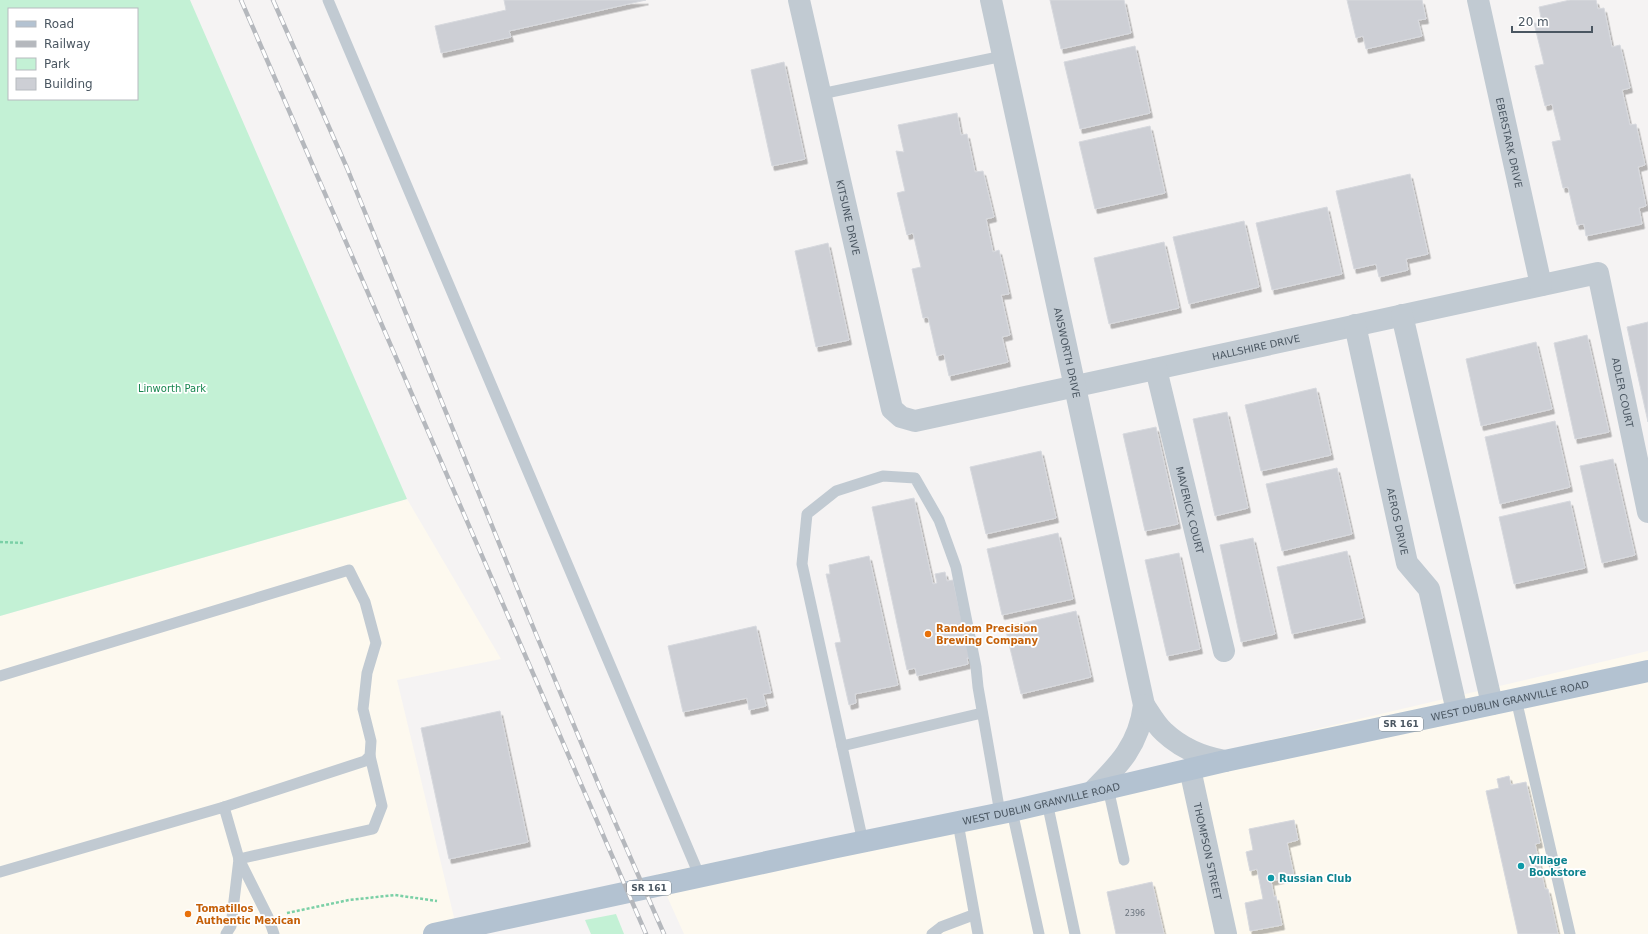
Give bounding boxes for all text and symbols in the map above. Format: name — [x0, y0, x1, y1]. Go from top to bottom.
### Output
legend — [8, 8, 138, 100]
scale bar — [1512, 8, 1592, 34]
text: 20 m — [1518, 15, 1549, 29]
text: Road — [44, 17, 74, 31]
text: Railway — [44, 37, 90, 51]
text: Park — [44, 57, 70, 71]
text: Building — [44, 77, 93, 91]
street label: EBERSTARK DRIVE — [1494, 96, 1525, 189]
street label: KITSUNE DRIVE — [835, 179, 862, 256]
street label: ANSWORTH DRIVE — [1052, 307, 1083, 399]
street label: HALLSHIRE DRIVE — [1211, 332, 1301, 362]
street label: ADLER COURT — [1610, 357, 1636, 429]
park label: Linworth Park — [138, 383, 206, 394]
street label: MAVERICK COURT — [1174, 465, 1206, 555]
street label: AEROS DRIVE — [1385, 487, 1411, 556]
place label: Random Precision Brewing Company — [936, 623, 1038, 646]
marker: Random Precision Brewing Company — [923, 629, 933, 639]
street label: WEST DUBLIN GRANVILLE ROAD — [1430, 678, 1590, 723]
road number: SR 161 — [1379, 717, 1423, 731]
street label: WEST DUBLIN GRANVILLE ROAD — [961, 780, 1121, 827]
street label: THOMPSON STREET — [1192, 800, 1224, 902]
place label: Village Bookstore — [1529, 855, 1587, 878]
marker: Village Bookstore — [1516, 861, 1526, 871]
marker: Russian Club — [1266, 873, 1276, 883]
place label: Russian Club — [1279, 873, 1352, 884]
road number: SR 161 — [627, 881, 671, 895]
place label: Tomatillos Authentic Mexican — [196, 903, 301, 926]
marker: Tomatillos Authentic Mexican — [183, 909, 193, 919]
house number: 2396 — [1125, 909, 1145, 918]

